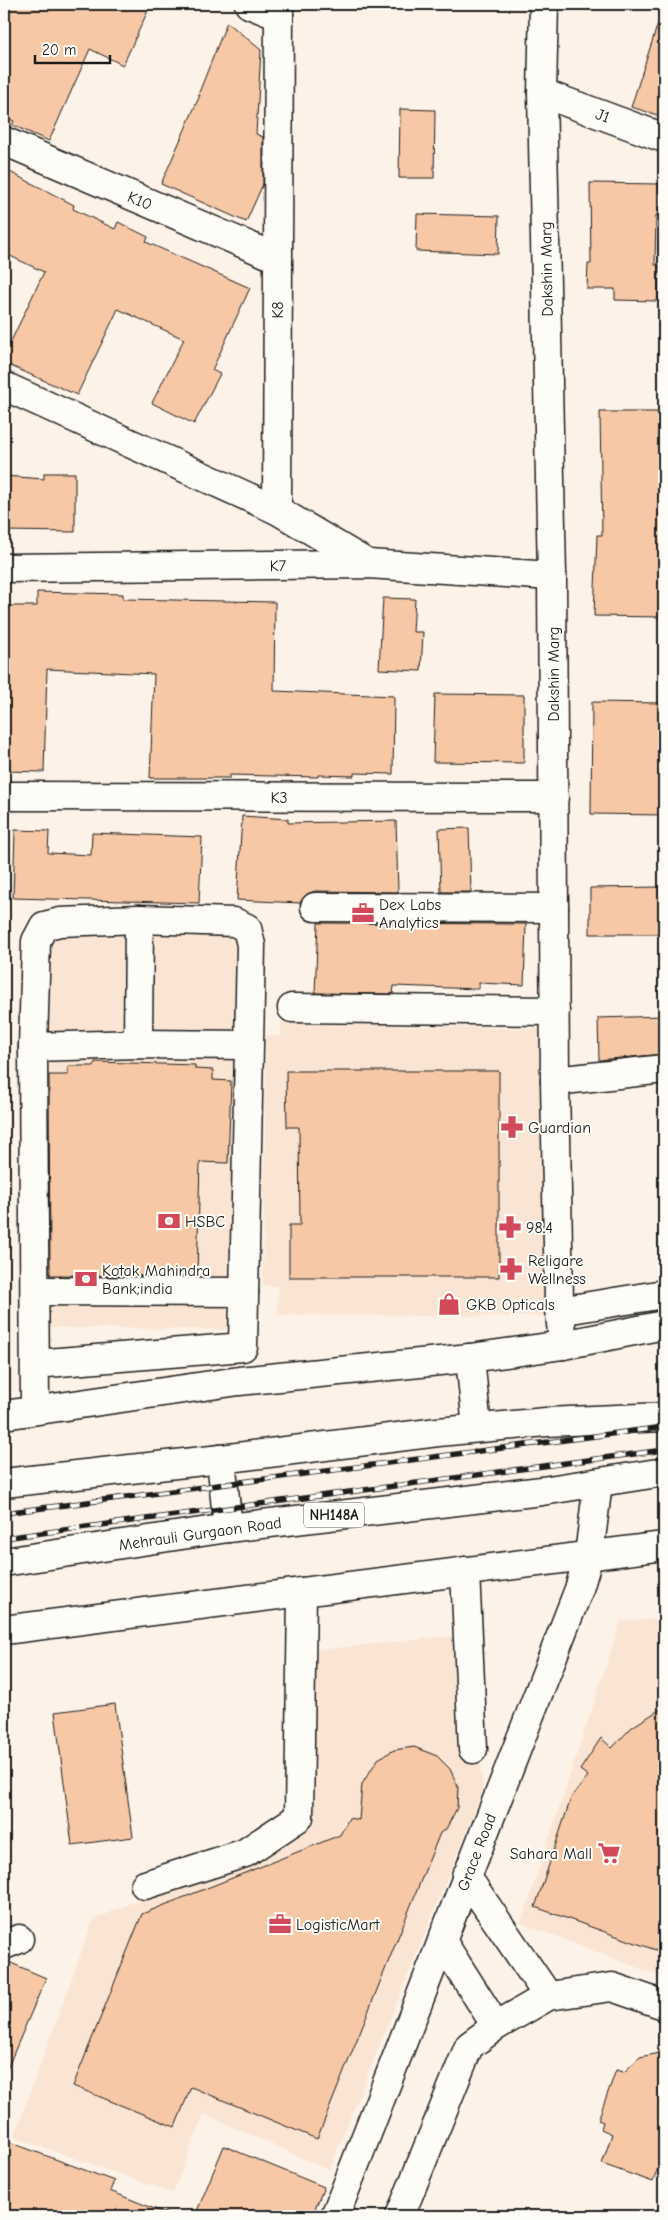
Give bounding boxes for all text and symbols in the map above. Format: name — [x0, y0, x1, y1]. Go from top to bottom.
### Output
scale bar — [35, 32, 110, 64]
text: 20 m — [42, 41, 76, 59]
street label: J1 — [593, 105, 612, 127]
street label: K10 — [125, 188, 155, 214]
street label: Dakshin Marg — [537, 221, 557, 317]
street label: K8 — [269, 301, 287, 319]
street label: K7 — [270, 557, 287, 575]
street label: Dakshin Marg — [545, 626, 563, 722]
street label: K3 — [270, 789, 288, 807]
place label: Dex Labs Analytics — [379, 896, 441, 932]
office icon: Dex Labs Analytics — [350, 900, 376, 926]
pharmacy icon: Guardian — [499, 1114, 525, 1140]
place label: Guardian — [528, 1119, 591, 1137]
bank icon: HSBC — [156, 1208, 182, 1234]
place label: HSBC — [185, 1213, 225, 1231]
pharmacy icon: 98.4 — [497, 1214, 523, 1240]
place label: 98.4 — [526, 1219, 553, 1237]
place label: Religare Wellness — [528, 1252, 586, 1288]
pharmacy icon: Religare Wellness — [498, 1256, 524, 1282]
place label: Kotak Mahindra Bank;india — [102, 1262, 210, 1298]
bank icon: Kotak Mahindra Bank;india — [73, 1266, 99, 1292]
shop icon: GKB Opticals — [436, 1291, 462, 1317]
place label: GKB Opticals — [466, 1296, 555, 1314]
road number: NH148A — [304, 1502, 364, 1528]
street label: Mehrauli Gurgaon Road — [117, 1514, 283, 1554]
street label: Grace Road — [454, 1811, 500, 1894]
supermarket icon: Sahara Mall — [596, 1840, 622, 1866]
place label: Sahara Mall — [510, 1845, 592, 1863]
office icon: LogisticMart — [267, 1911, 293, 1937]
place label: LogisticMart — [296, 1916, 380, 1934]

